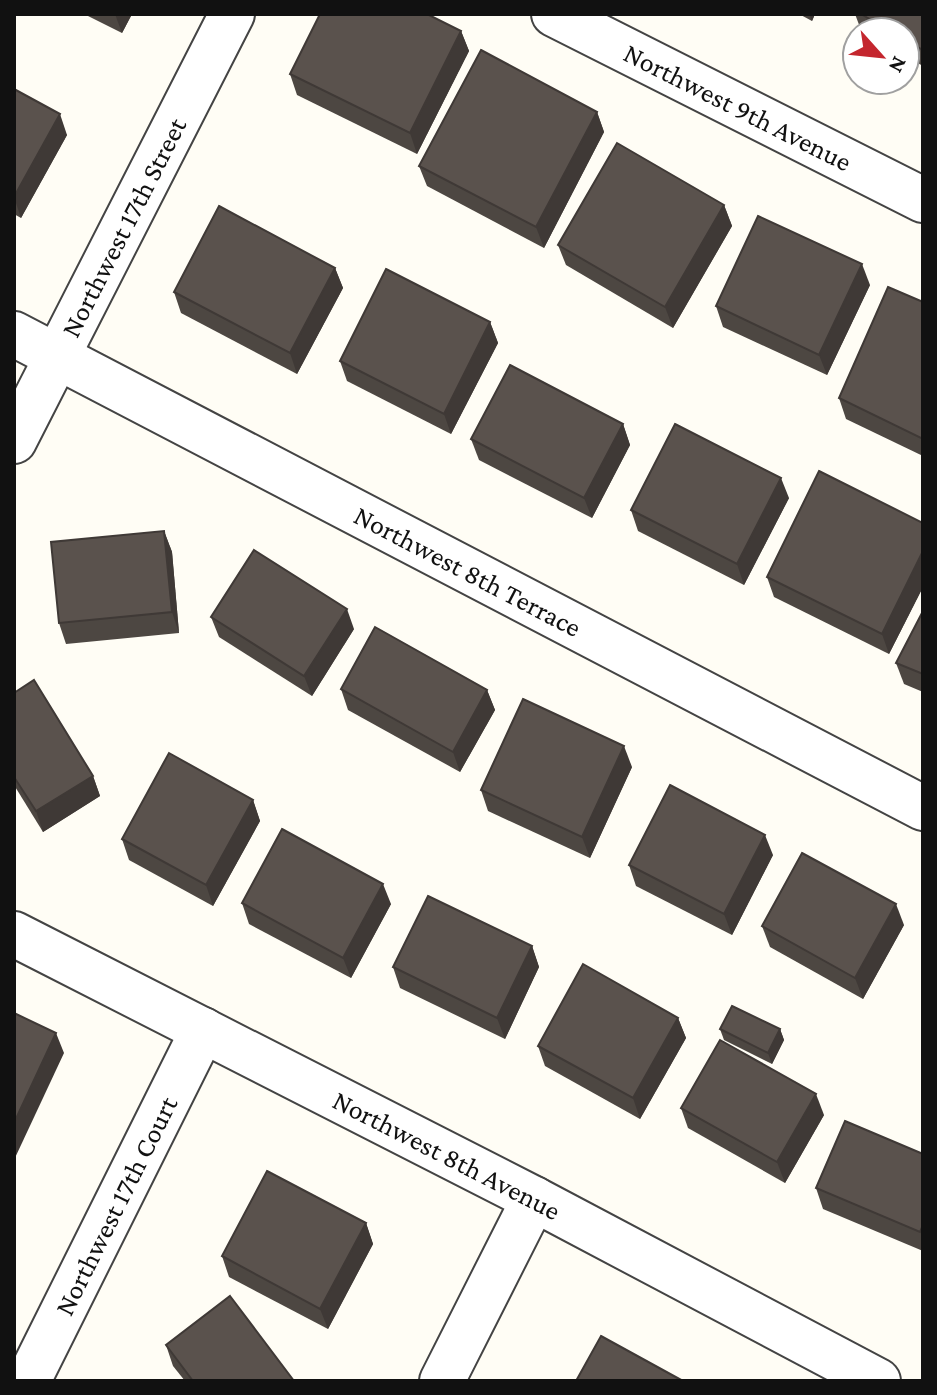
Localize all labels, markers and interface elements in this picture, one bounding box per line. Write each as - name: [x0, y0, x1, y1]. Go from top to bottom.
- north arrow: [841, 16, 921, 96]
- street label: Northwest 9th Avenue: [619, 37, 857, 177]
- text: N: [884, 52, 913, 77]
- street label: Northwest 17th Street: [55, 112, 193, 342]
- street label: Northwest 8th Terrace: [349, 499, 586, 643]
- street label: Northwest 8th Avenue: [328, 1084, 566, 1226]
- street label: Northwest 17th Court: [48, 1091, 184, 1320]

